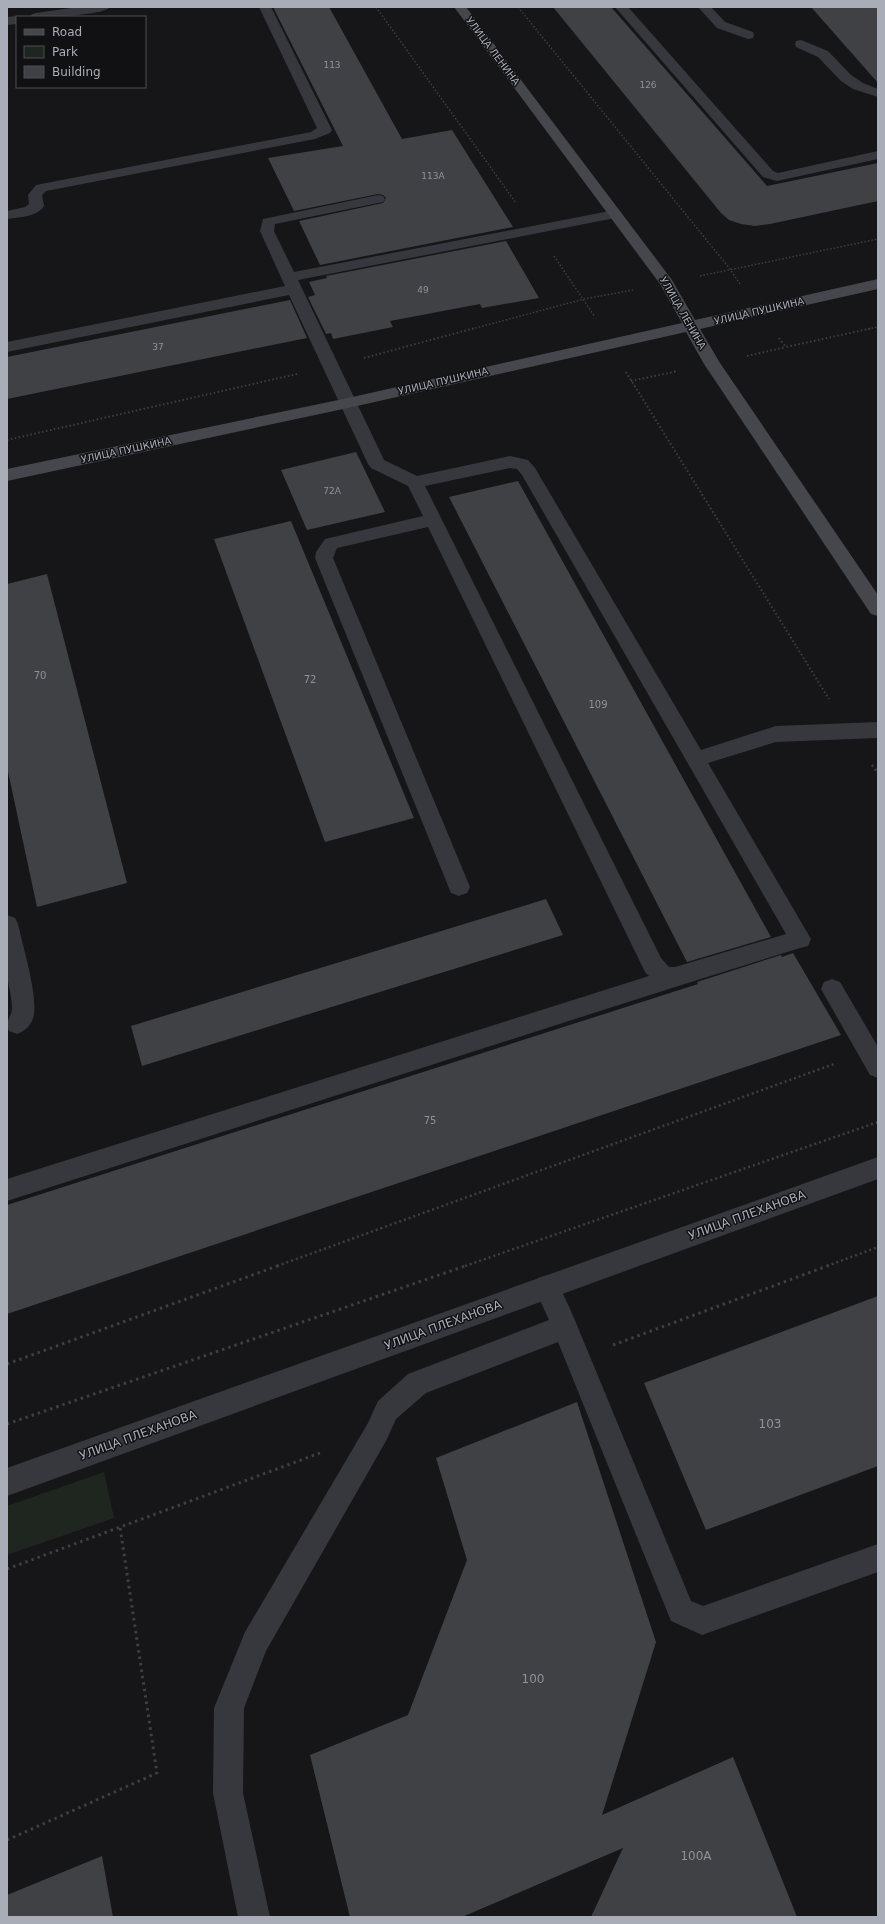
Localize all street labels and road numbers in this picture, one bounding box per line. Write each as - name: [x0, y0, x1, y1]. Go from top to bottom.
- street label: УЛИЦА ЛЕНИНА: [464, 15, 522, 87]
- street label: УЛИЦА ЛЕНИНА: [658, 275, 708, 351]
- street label: УЛИЦА ПУШКИНА: [713, 295, 805, 327]
- street label: УЛИЦА ПУШКИНА: [397, 365, 489, 397]
- street label: УЛИЦА ПУШКИНА: [80, 435, 172, 465]
- street label: УЛИЦА ПЛЕХАНОВА: [687, 1187, 808, 1243]
- street label: УЛИЦА ПЛЕХАНОВА: [383, 1297, 504, 1353]
- street label: УЛИЦА ПЛЕХАНОВА: [78, 1407, 199, 1463]

